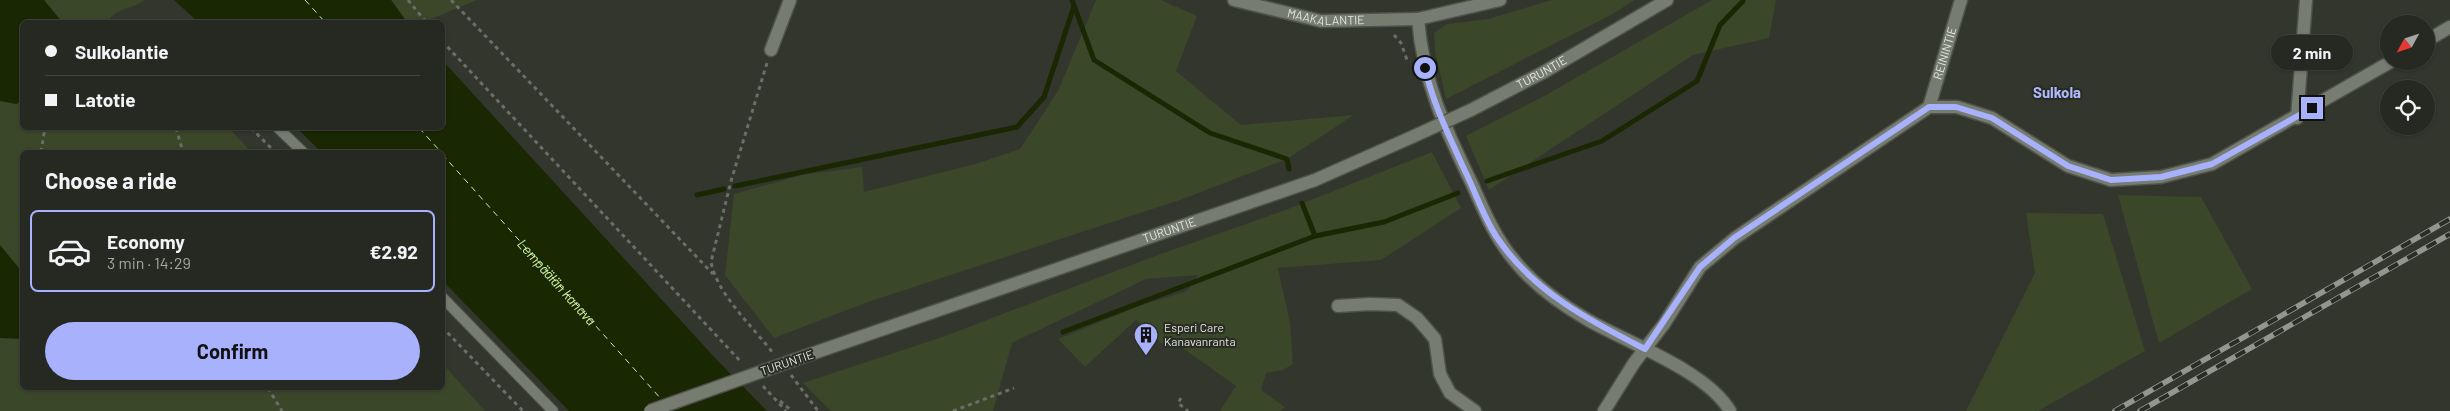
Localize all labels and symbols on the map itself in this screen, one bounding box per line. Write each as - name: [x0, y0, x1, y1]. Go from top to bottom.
- street label: MAAKALANTIE: [1286, 5, 1365, 28]
- north arrow: [2380, 15, 2435, 70]
- street label: REININTIE: [1930, 25, 1959, 81]
- callout: 2 min: [2271, 36, 2353, 70]
- street label: TURUNTIE: [1514, 52, 1569, 91]
- route start: [1414, 57, 1436, 79]
- district label: Sulkola: [2033, 83, 2081, 101]
- route end: [2301, 97, 2323, 119]
- street label: TURUNTIE: [1141, 214, 1197, 245]
- water label: Lempäälän kanava: [514, 235, 600, 329]
- place label: Esperi Care Kanavanranta: [1164, 320, 1236, 348]
- building icon: Esperi Care Kanavanranta: [1133, 322, 1159, 356]
- street label: TURUNTIE: [758, 346, 815, 378]

